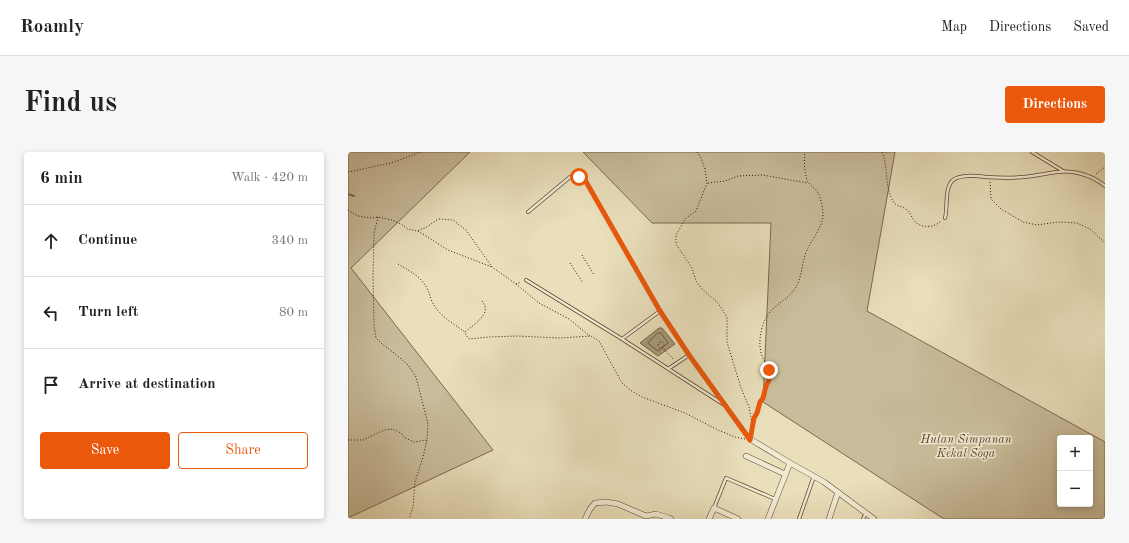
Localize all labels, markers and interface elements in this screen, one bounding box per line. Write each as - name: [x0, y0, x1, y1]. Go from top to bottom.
- text: Roamly: [20, 18, 84, 37]
- text: Map: [941, 20, 967, 34]
- text: Directions: [989, 20, 1051, 34]
- text: Saved: [1073, 20, 1109, 34]
- button: Directions: [1005, 86, 1105, 123]
- text: Find us: [24, 90, 117, 118]
- route start: [570, 168, 588, 186]
- text: 6 min: [40, 170, 83, 187]
- text: Walk · 420 m: [231, 171, 308, 184]
- icon: ahead: [40, 230, 62, 252]
- text: Continue: [78, 233, 137, 248]
- text: 340 m: [271, 234, 308, 247]
- icon: left: [40, 302, 62, 324]
- text: Turn left: [78, 305, 138, 320]
- text: 80 m: [279, 306, 308, 319]
- route end: [760, 361, 778, 379]
- icon: arrive: [40, 374, 62, 396]
- text: Arrive at destination: [78, 377, 216, 392]
- button: Save: [40, 432, 170, 469]
- button: Share: [178, 432, 308, 469]
- park label: Hutan Simpanan Kekal Soga: [919, 434, 1012, 460]
- map controls: [1057, 435, 1093, 507]
- button: +: [1057, 435, 1093, 471]
- button: −: [1057, 471, 1093, 507]

